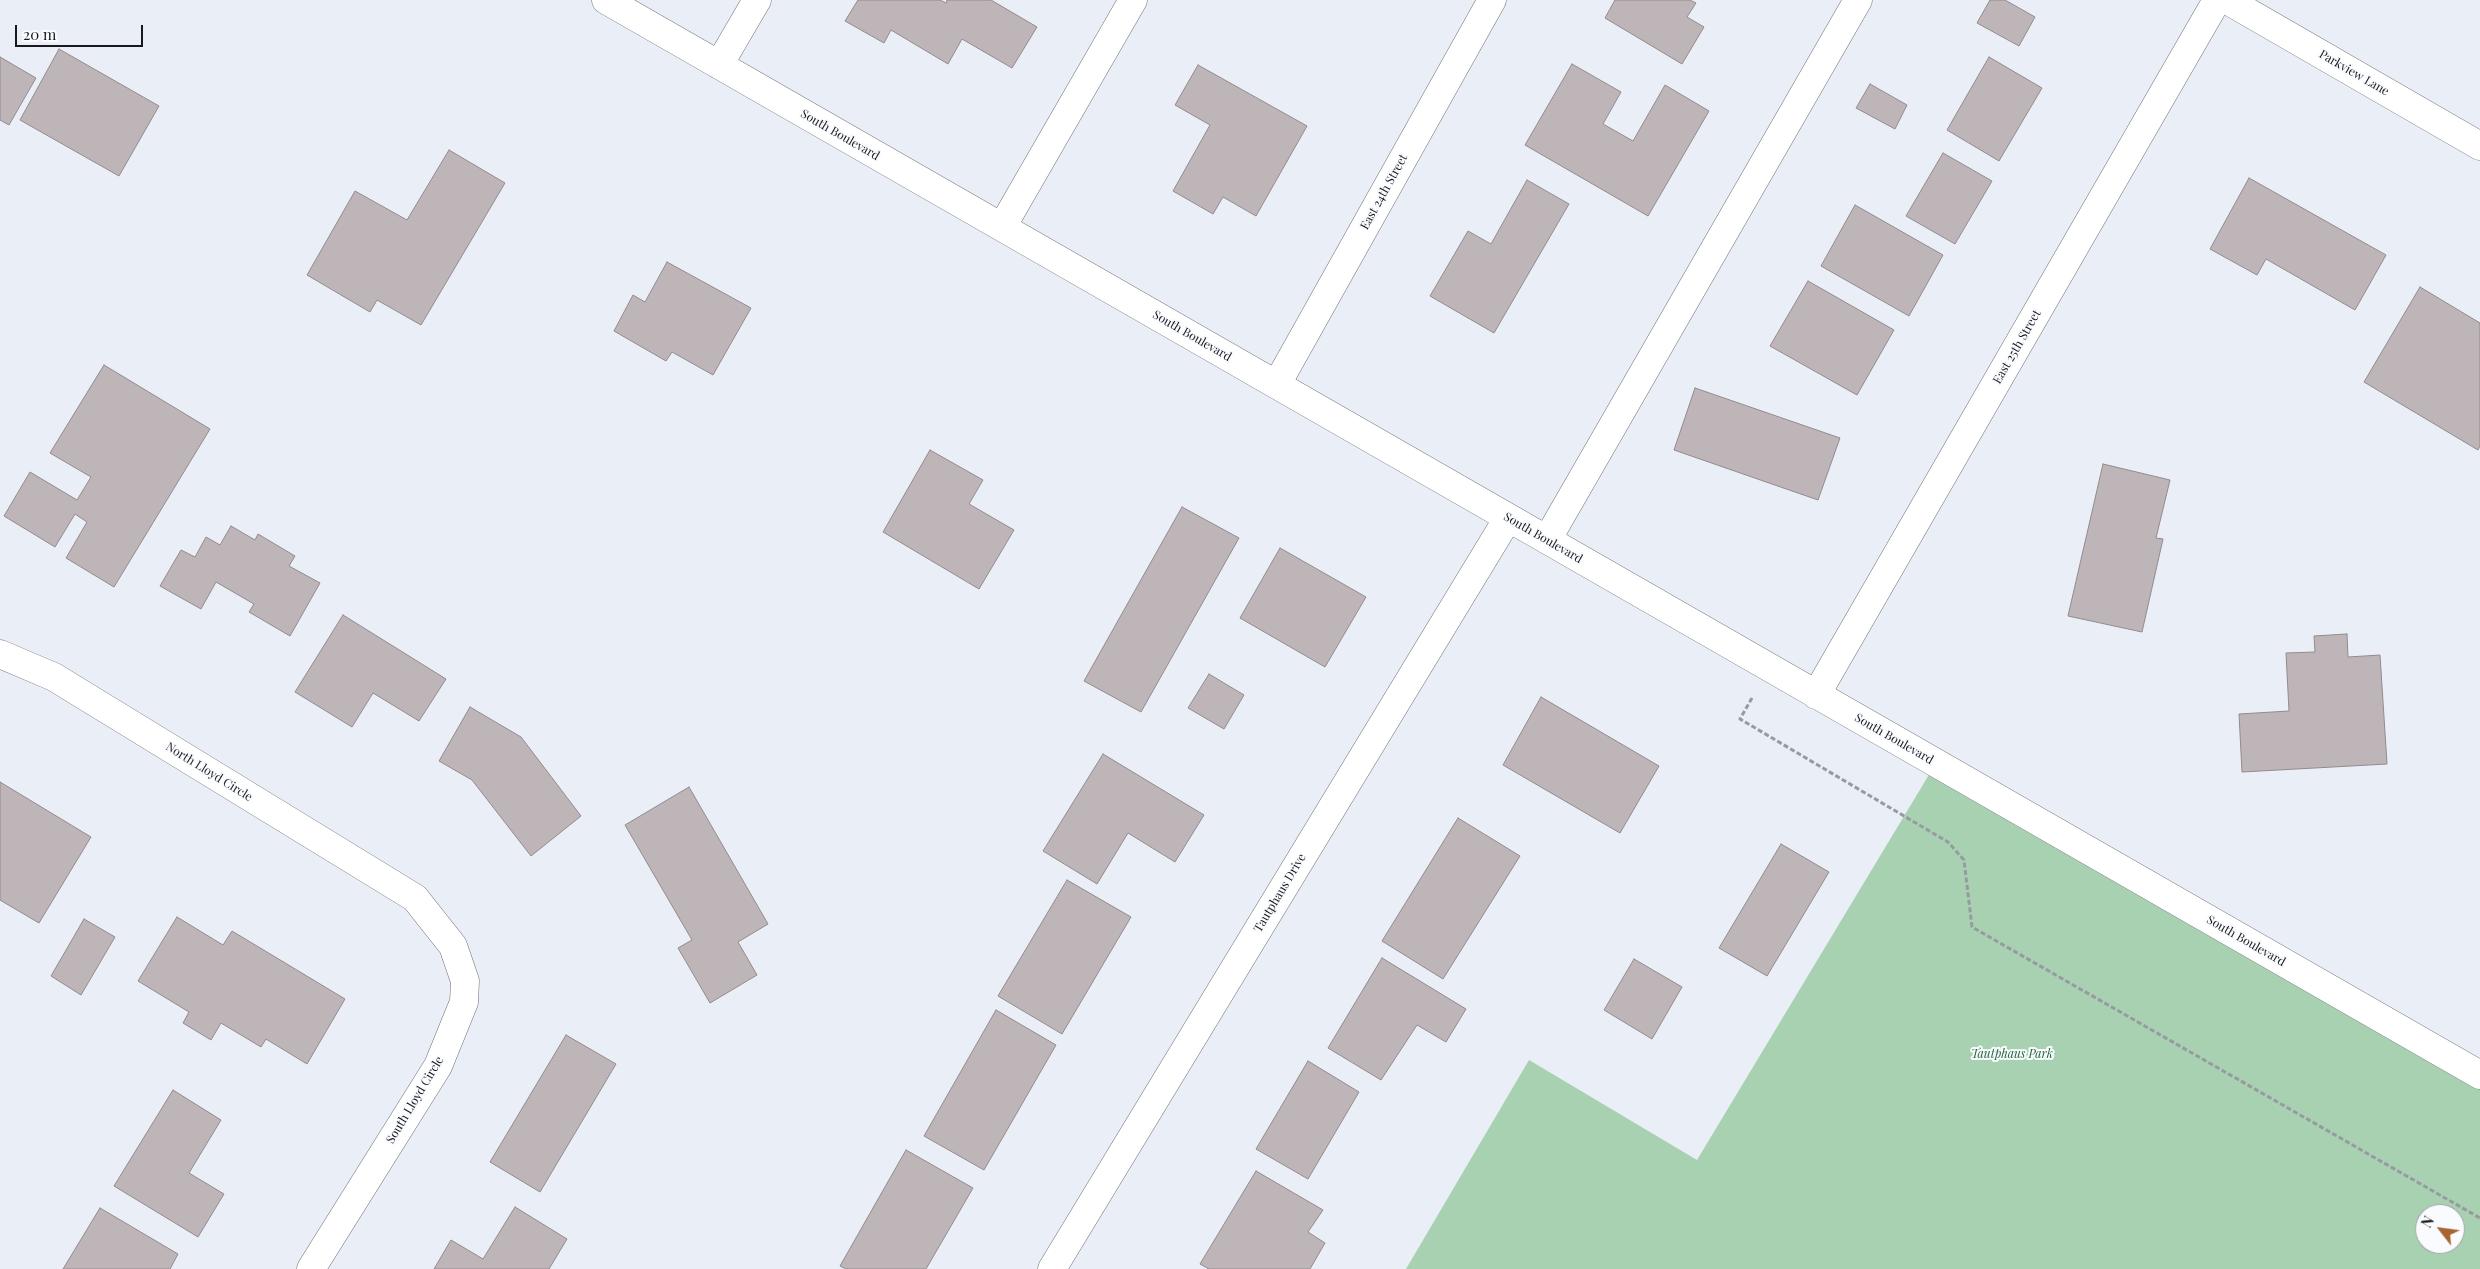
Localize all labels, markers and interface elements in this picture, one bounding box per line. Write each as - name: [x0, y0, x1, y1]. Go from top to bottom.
- scale bar: [18, 15, 145, 47]
- text: 20 m: [23, 24, 56, 44]
- street label: Parkview Lane: [2316, 47, 2392, 99]
- street label: South Boulevard: [798, 107, 882, 163]
- street label: East 24th Street: [1357, 152, 1411, 232]
- street label: East 25th Street: [1990, 307, 2044, 387]
- street label: South Boulevard: [1150, 308, 1234, 364]
- street label: South Boulevard: [1501, 510, 1585, 566]
- street label: South Boulevard: [1852, 711, 1936, 767]
- street label: North Lloyd Circle: [163, 740, 255, 804]
- street label: Tautphaus Drive: [1251, 851, 1309, 935]
- street label: South Boulevard: [2204, 913, 2288, 969]
- park label: Tautphaus Park: [1971, 1047, 2053, 1061]
- street label: South Lloyd Circle: [383, 1054, 447, 1146]
- north arrow: [2415, 1204, 2465, 1254]
- text: N: [2417, 1213, 2438, 1231]

